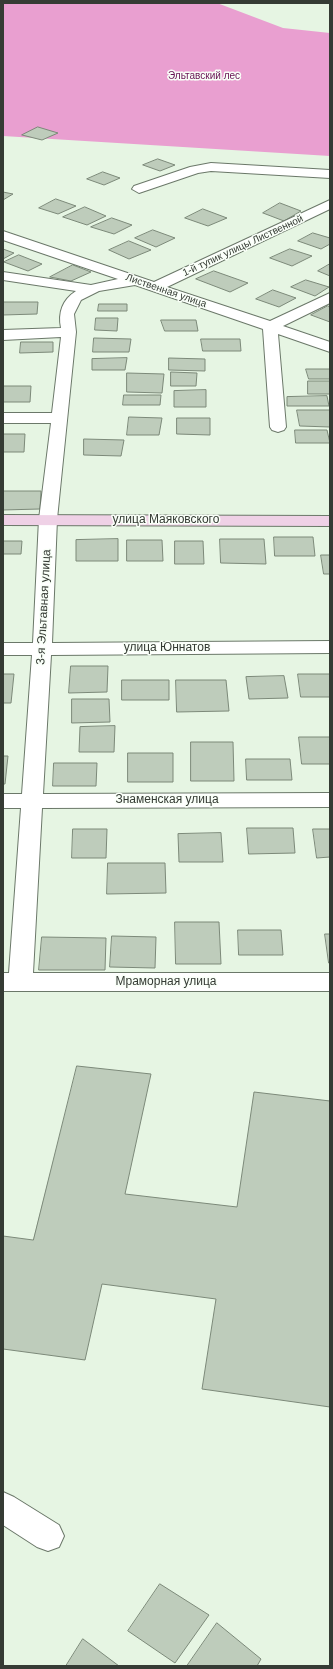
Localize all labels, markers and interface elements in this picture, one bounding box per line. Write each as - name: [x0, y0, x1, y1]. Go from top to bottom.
- park label: Эльтавский лес: [168, 70, 240, 82]
- street label: 1-й тупик улицы Лиственной: [181, 213, 305, 279]
- street label: Лиственная улица: [124, 272, 208, 310]
- street label: улица Маяковского: [113, 513, 219, 527]
- street label: 3-я Эльтавная улица: [34, 549, 54, 665]
- street label: улица Юннатов: [124, 641, 210, 655]
- street label: Знаменская улица: [115, 793, 219, 807]
- street label: Мраморная улица: [115, 975, 217, 989]

